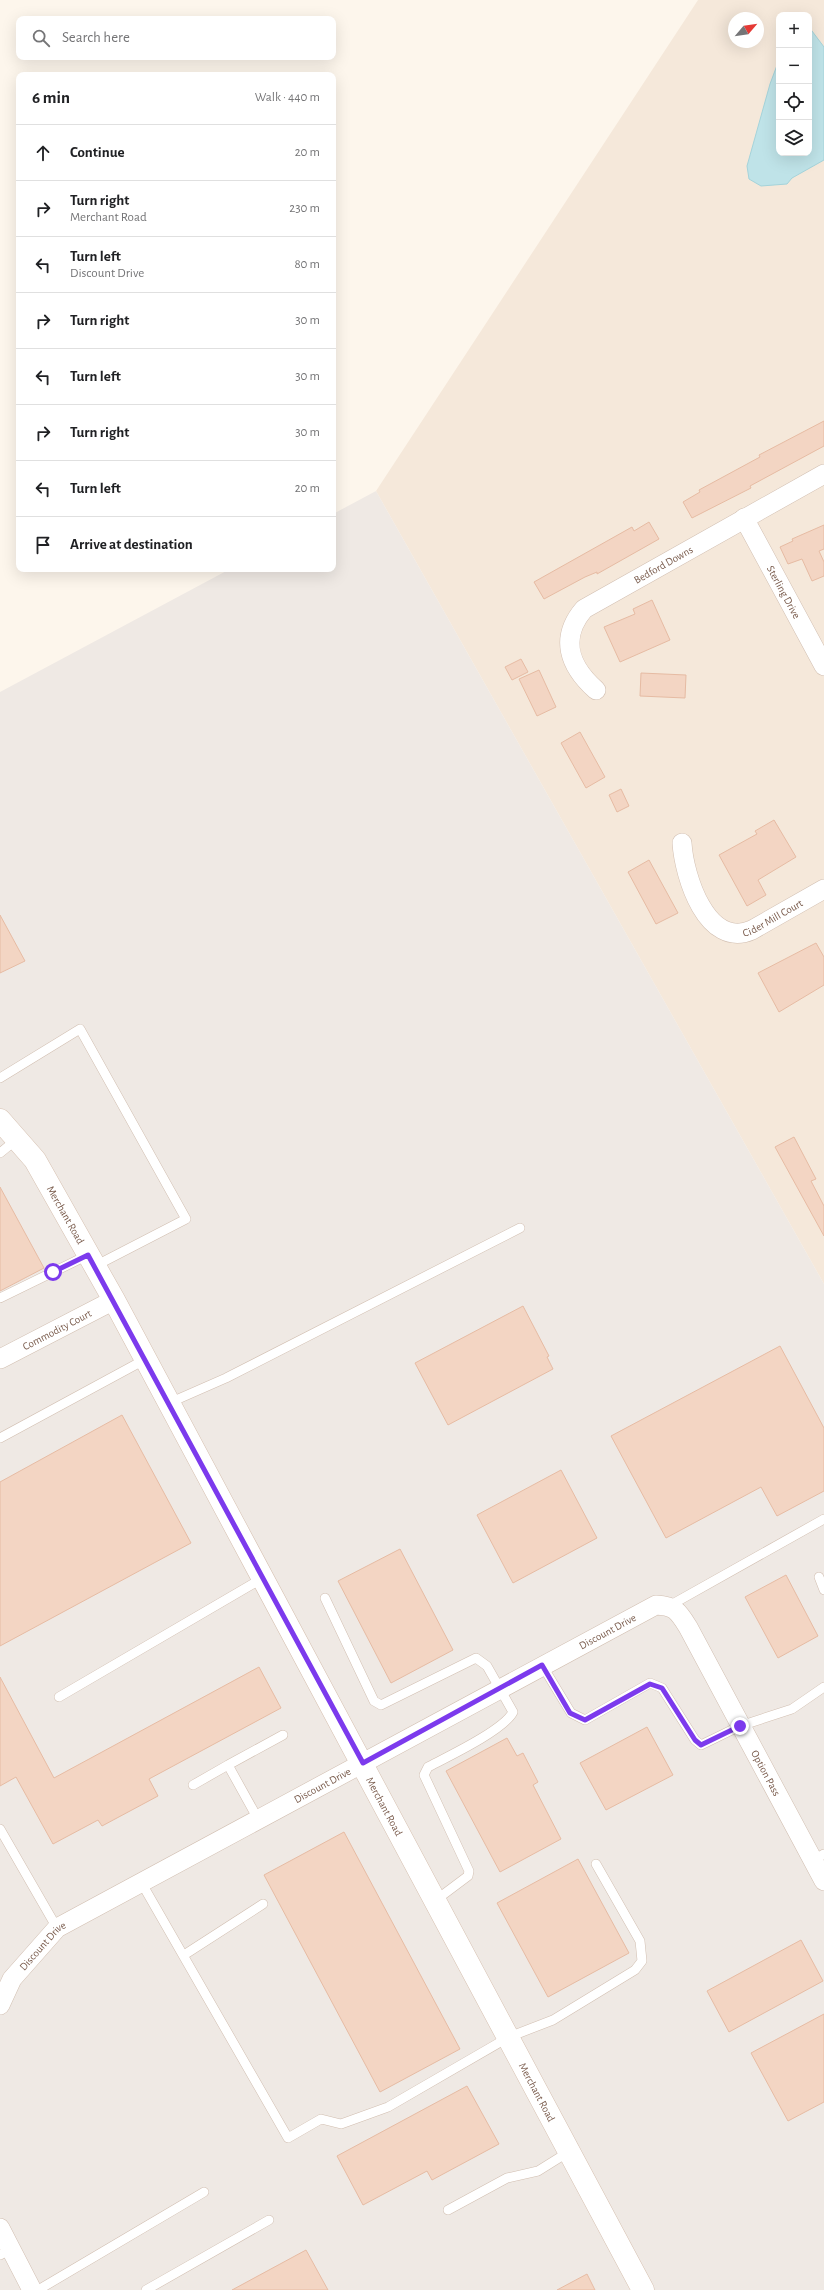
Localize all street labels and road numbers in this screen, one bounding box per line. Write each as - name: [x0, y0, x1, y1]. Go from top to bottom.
- street label: Bedford Downs: [632, 544, 695, 585]
- street label: Sterling Drive: [765, 564, 803, 620]
- street label: Cider Mill Court: [741, 897, 805, 938]
- street label: Merchant Road: [45, 1184, 87, 1246]
- street label: Commodity Court: [21, 1307, 93, 1352]
- street label: Discount Drive: [577, 1611, 638, 1651]
- street label: Option Pass: [749, 1748, 783, 1798]
- street label: Discount Drive: [292, 1765, 353, 1805]
- street label: Merchant Road: [364, 1775, 405, 1838]
- street label: Discount Drive: [17, 1919, 67, 1972]
- street label: Merchant Road: [517, 2061, 558, 2124]

